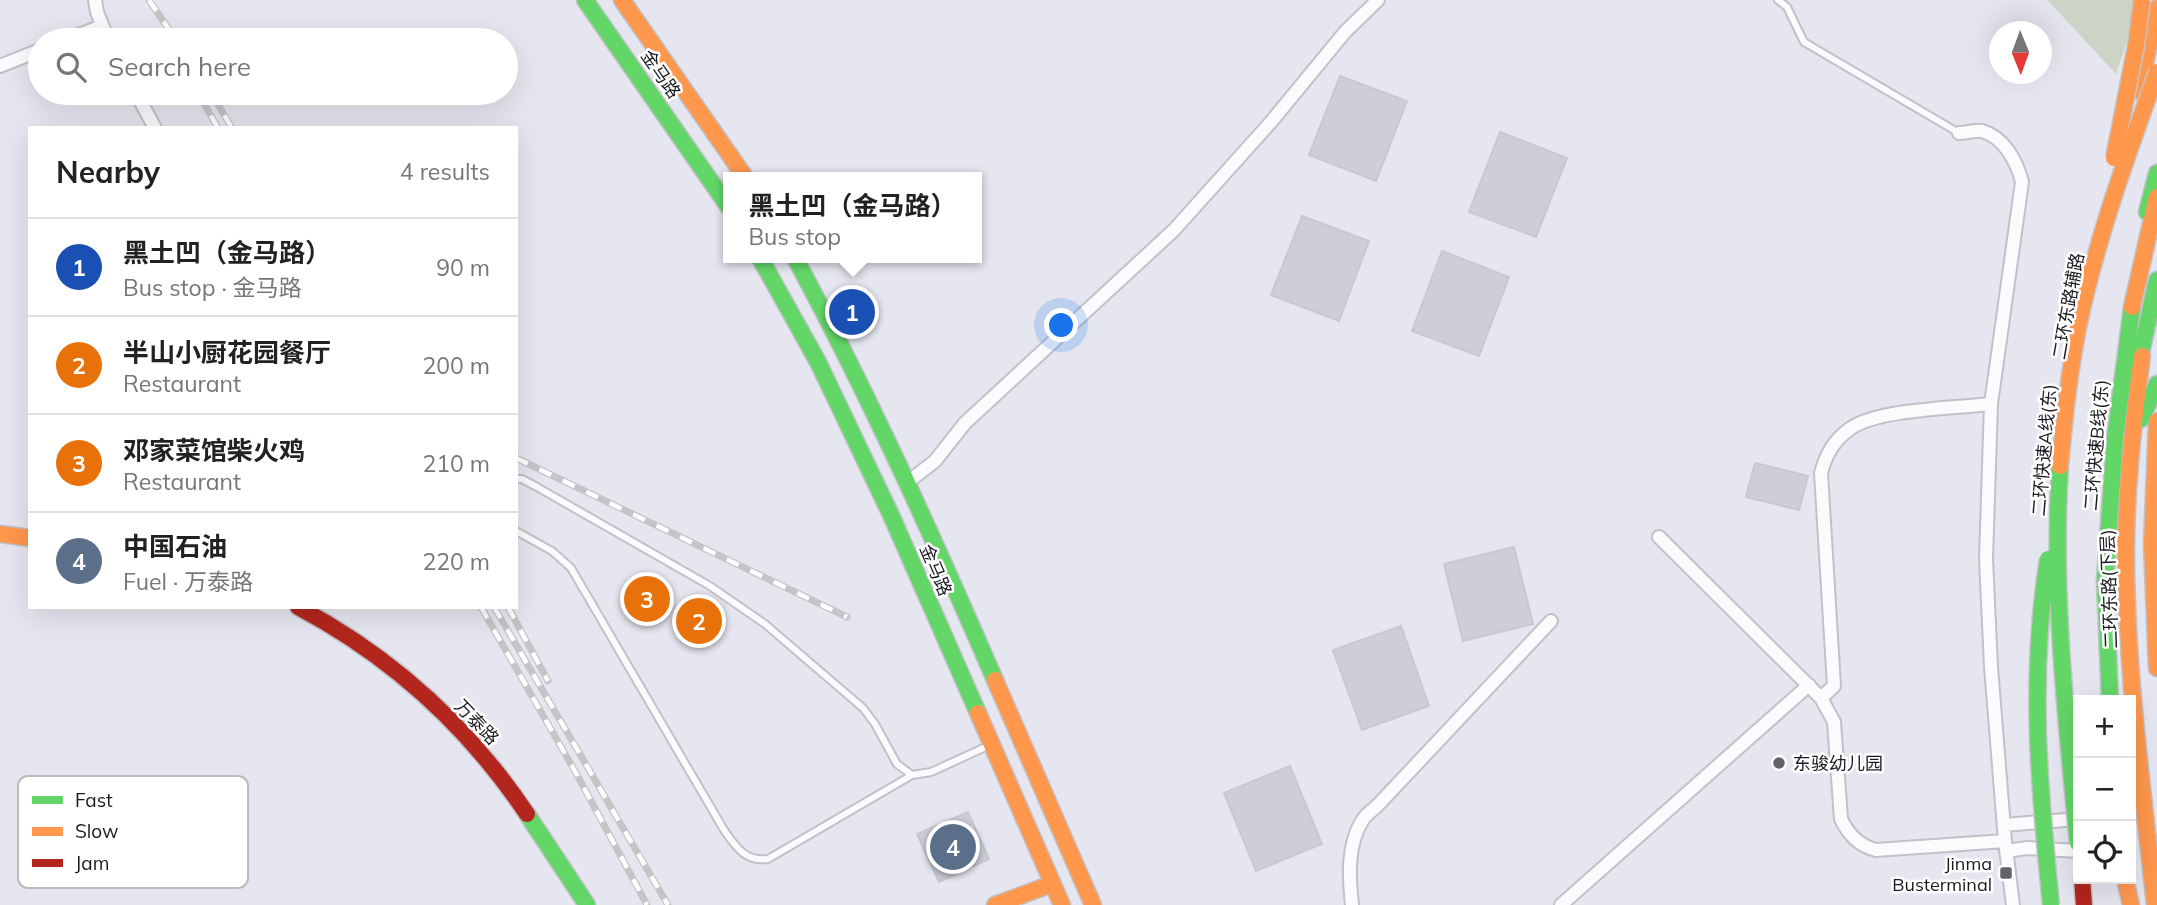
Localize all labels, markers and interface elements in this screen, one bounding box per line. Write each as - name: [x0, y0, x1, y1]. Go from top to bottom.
- north arrow: [1989, 21, 2052, 84]
- search box: [28, 28, 518, 105]
- street label: 金马路: [636, 45, 686, 103]
- icon: search: [52, 48, 90, 86]
- text: Search here: [108, 50, 251, 83]
- text: Nearby: [56, 153, 160, 191]
- text: 4 results: [400, 157, 490, 186]
- popup: [723, 172, 982, 263]
- text: 黑土凹（金马路）: [748, 189, 957, 222]
- text: Bus stop: [748, 222, 841, 251]
- text: 黑土凹（金马路）: [123, 236, 331, 269]
- street label: 二环东路辅路: [2047, 251, 2089, 361]
- text: 1: [72, 253, 86, 282]
- text: 90 m: [436, 253, 490, 282]
- text: Bus stop · 金马路: [123, 273, 302, 302]
- pin: 1: [829, 286, 875, 338]
- your location: [1044, 308, 1078, 342]
- text: 半山小厨花园餐厅: [123, 336, 331, 369]
- text: 2: [72, 351, 86, 380]
- text: 200 m: [422, 351, 490, 380]
- text: Restaurant: [123, 369, 241, 398]
- street label: 二环快速B线(东): [2079, 378, 2113, 512]
- street label: 二环快速A线(东): [2027, 383, 2061, 517]
- text: 邓家菜馆柴火鸡: [123, 434, 305, 467]
- text: 3: [72, 449, 86, 478]
- text: 210 m: [422, 449, 490, 478]
- text: Restaurant: [123, 467, 241, 496]
- street label: 二环东路(下层): [2095, 529, 2123, 649]
- text: 中国石油: [123, 530, 227, 563]
- street label: 金马路: [915, 541, 957, 599]
- text: 4: [72, 547, 86, 576]
- text: 220 m: [422, 547, 490, 576]
- text: Fuel · 万泰路: [123, 567, 253, 596]
- pin: 3: [624, 573, 670, 625]
- pin: 2: [676, 595, 722, 647]
- street label: 万泰路: [450, 695, 504, 749]
- map controls: [2073, 695, 2136, 884]
- button: +: [2073, 695, 2136, 758]
- place label: 东骏幼儿园: [1793, 752, 1883, 775]
- marker: 东骏幼儿园: [1771, 755, 1787, 771]
- button: −: [2073, 758, 2136, 821]
- legend: [18, 776, 248, 888]
- text: Fast: [75, 788, 113, 812]
- text: Slow: [75, 819, 119, 843]
- pin: 4: [930, 821, 976, 873]
- button: locate: [2073, 821, 2136, 884]
- text: Jam: [75, 851, 109, 875]
- place label: Jinma Busterminal: [1892, 852, 1992, 896]
- marker: Jinma Busterminal: [1998, 865, 2014, 881]

